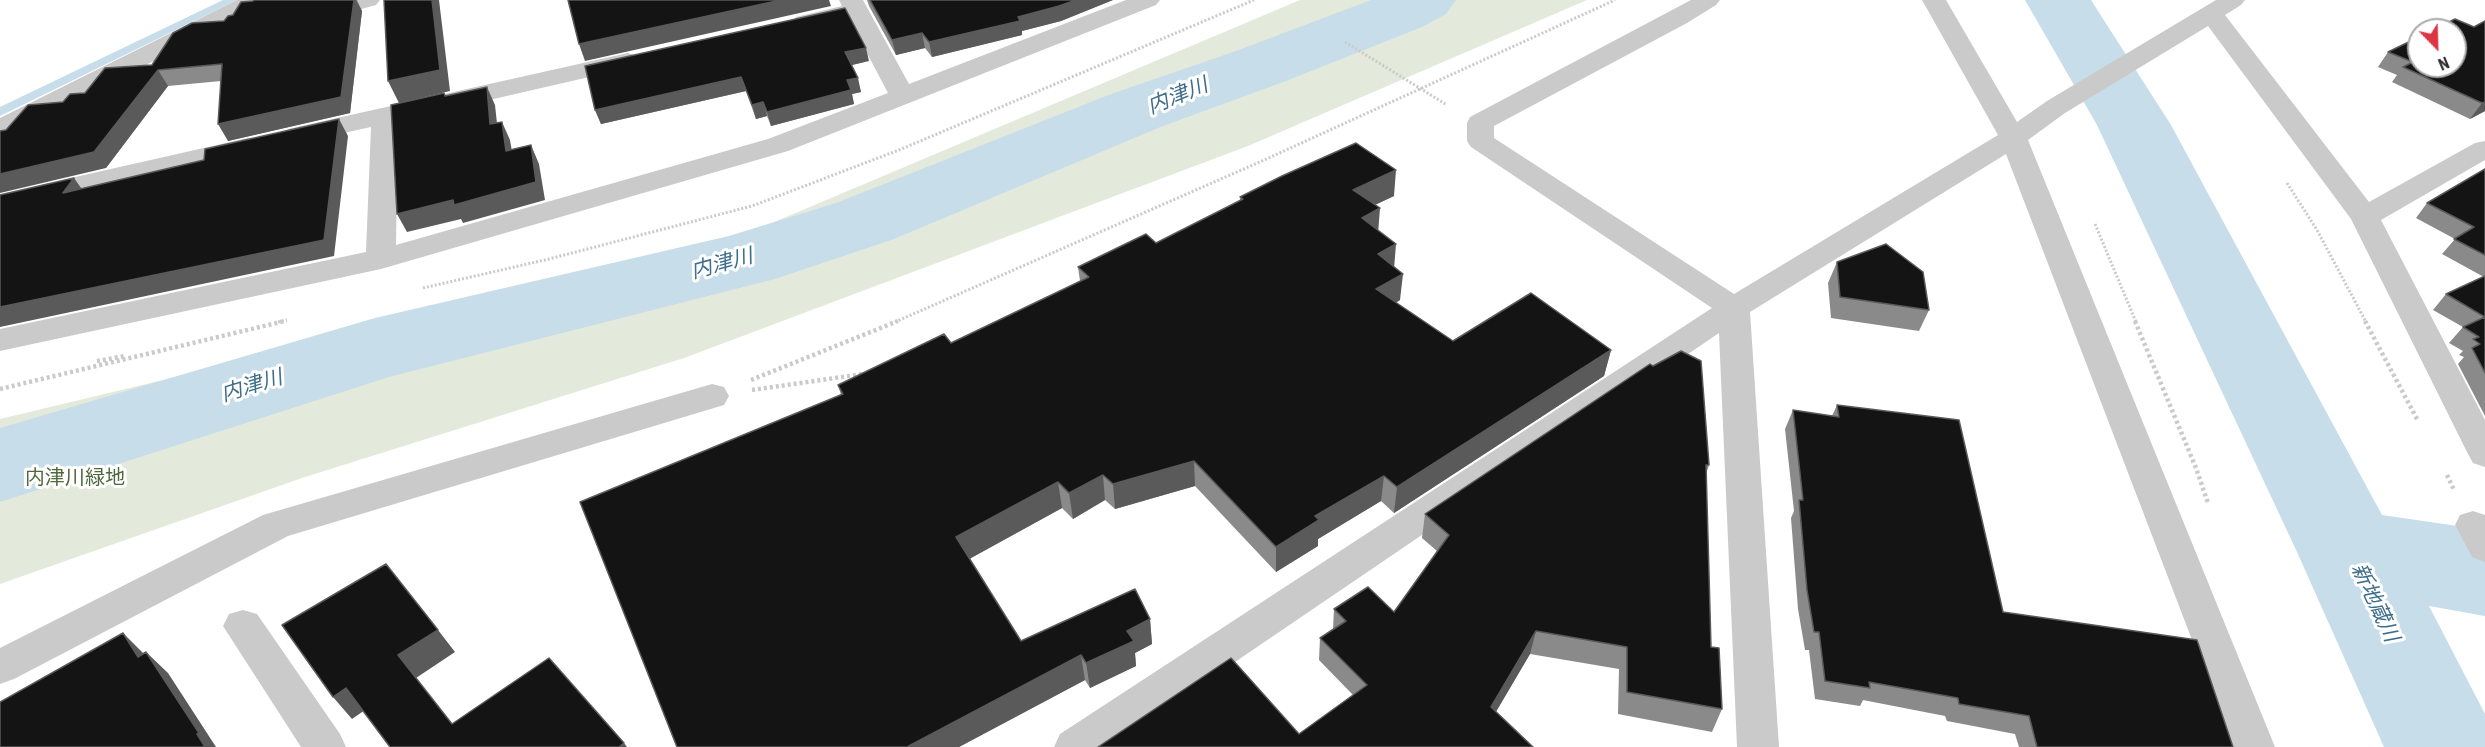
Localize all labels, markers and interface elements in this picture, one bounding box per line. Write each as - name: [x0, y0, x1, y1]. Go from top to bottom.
- north arrow: [2407, 18, 2467, 78]
- text: N: [2435, 53, 2452, 74]
- water label: 内津川: [1144, 74, 1212, 120]
- water label: 内津川: [688, 245, 756, 285]
- water label: 内津川: [218, 366, 286, 408]
- park label: 内津川緑地: [25, 467, 125, 491]
- water label: 新地蔵川: [2345, 560, 2403, 646]

